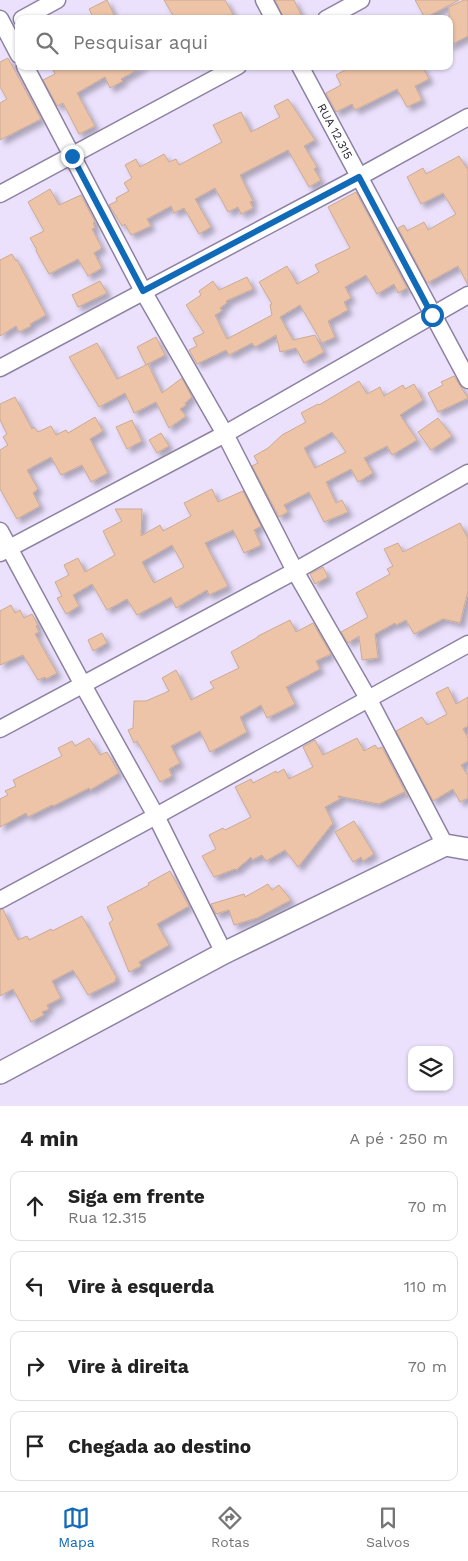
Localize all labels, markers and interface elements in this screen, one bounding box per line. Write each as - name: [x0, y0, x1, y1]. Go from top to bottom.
- search box: [15, 15, 453, 70]
- icon: search: [33, 29, 61, 57]
- text: Pesquisar aqui: [73, 31, 208, 54]
- street label: RUA 12.315: [314, 101, 355, 161]
- route end: [61, 145, 84, 168]
- route start: [421, 304, 444, 327]
- map controls: [408, 1046, 453, 1091]
- button: layers: [408, 1046, 453, 1091]
- text: 4 min: [20, 1126, 78, 1151]
- text: A pé · 250 m: [350, 1129, 448, 1148]
- text: Siga em frente: [68, 1185, 205, 1208]
- icon: ahead: [21, 1192, 49, 1220]
- text: 70 m: [408, 1197, 447, 1216]
- text: Rua 12.315: [68, 1208, 147, 1227]
- icon: left: [21, 1272, 49, 1300]
- text: Vire à esquerda: [68, 1275, 214, 1298]
- text: 110 m: [404, 1277, 447, 1296]
- icon: right: [21, 1352, 49, 1380]
- text: Vire à direita: [68, 1355, 189, 1378]
- text: 70 m: [408, 1357, 447, 1376]
- icon: arrive: [21, 1432, 49, 1460]
- text: Chegada ao destino: [68, 1435, 251, 1458]
- tab: Mapa: [58, 1504, 95, 1550]
- tab: Rotas: [211, 1504, 250, 1550]
- tab: Salvos: [366, 1504, 410, 1550]

